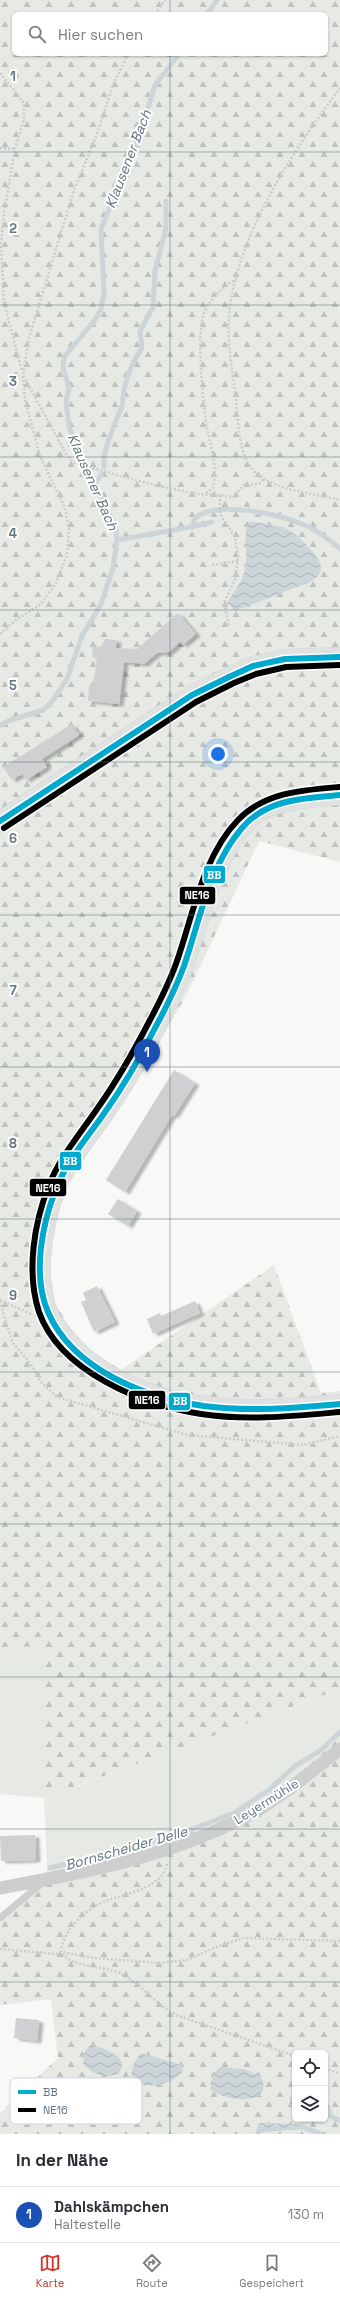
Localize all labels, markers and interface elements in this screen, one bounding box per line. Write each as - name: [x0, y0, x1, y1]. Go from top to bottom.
- search box: [12, 12, 328, 56]
- icon: search: [26, 23, 48, 45]
- text: Hier suchen: [58, 25, 143, 44]
- text: 1: [10, 68, 16, 85]
- water label: Klausener Bach: [101, 107, 155, 211]
- text: 2: [9, 220, 17, 237]
- text: 3: [9, 373, 17, 390]
- water label: Klausener Bach: [64, 431, 123, 533]
- text: 4: [9, 525, 17, 542]
- text: 5: [9, 677, 17, 694]
- your location: [208, 744, 228, 764]
- text: 6: [9, 830, 17, 847]
- line badge: BB: [203, 865, 226, 884]
- text: BB: [207, 868, 221, 882]
- line badge: NE16: [179, 886, 216, 905]
- text: NE16: [184, 888, 210, 902]
- text: 7: [9, 982, 17, 999]
- pin: 1: [134, 1039, 160, 1072]
- text: 8: [9, 1135, 17, 1152]
- line badge: BB: [59, 1151, 82, 1171]
- text: BB: [63, 1154, 77, 1168]
- line badge: NE16: [29, 1178, 67, 1197]
- text: NE16: [35, 1181, 61, 1195]
- text: 9: [9, 1287, 17, 1304]
- line badge: NE16: [128, 1390, 166, 1410]
- line badge: BB: [168, 1392, 191, 1411]
- text: NE16: [134, 1393, 160, 1407]
- text: BB: [173, 1394, 187, 1408]
- street label: Leyermühle: [231, 1775, 302, 1828]
- water label: Bornscheider Delle: [63, 1822, 190, 1874]
- map controls: [292, 2050, 328, 2122]
- button: locate: [292, 2050, 328, 2086]
- legend: [10, 2078, 142, 2124]
- text: BB: [43, 2085, 58, 2099]
- button: layers: [292, 2086, 328, 2122]
- text: NE16: [43, 2103, 68, 2117]
- text: In der Nähe: [16, 2149, 108, 2171]
- text: Dahlskämpchen: [54, 2197, 169, 2216]
- text: 1: [26, 2206, 32, 2223]
- text: 130 m: [288, 2206, 324, 2223]
- text: Haltestelle: [54, 2216, 121, 2233]
- tab: Karte: [36, 2252, 64, 2290]
- tab: Route: [136, 2252, 168, 2290]
- tab: Gespeichert: [239, 2252, 304, 2290]

